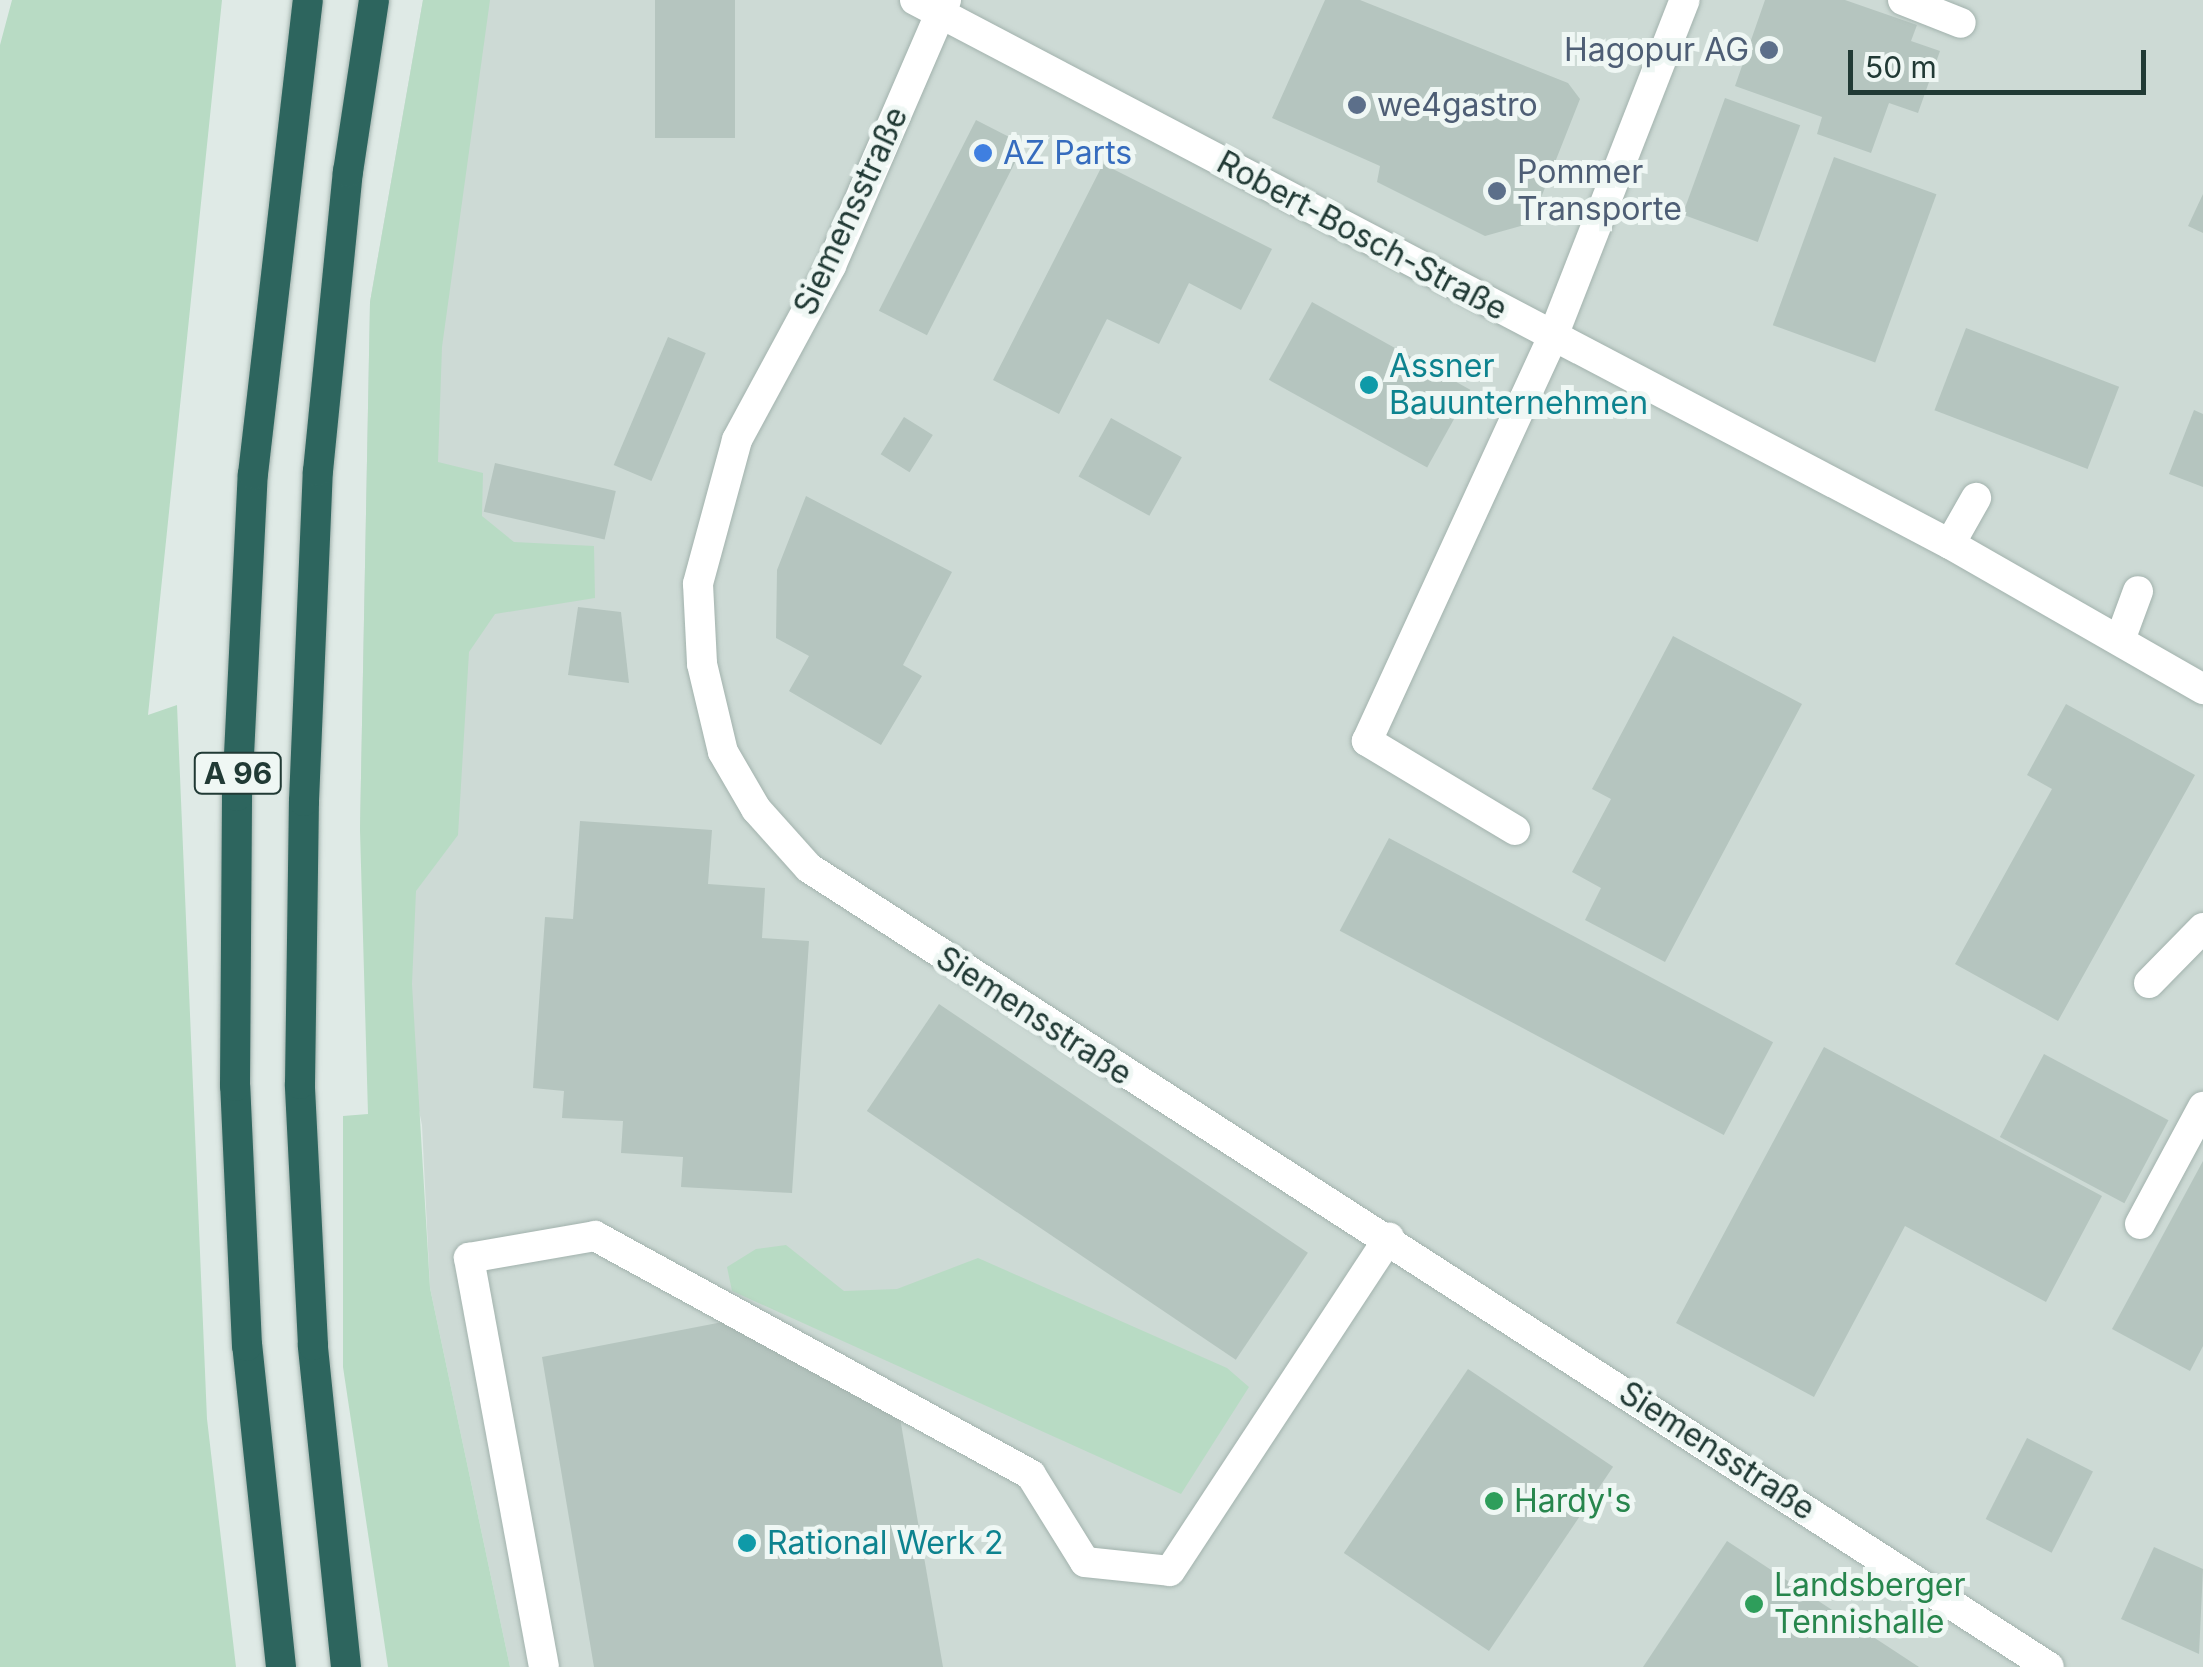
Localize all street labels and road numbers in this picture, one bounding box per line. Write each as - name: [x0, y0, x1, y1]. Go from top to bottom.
- street label: Siemensstraße: [786, 101, 916, 321]
- street label: Robert-Bosch-Straße: [1210, 143, 1514, 329]
- road number: A 96: [193, 748, 283, 798]
- street label: Siemensstraße: [929, 939, 1139, 1093]
- street label: Siemensstraße: [1612, 1374, 1822, 1528]

